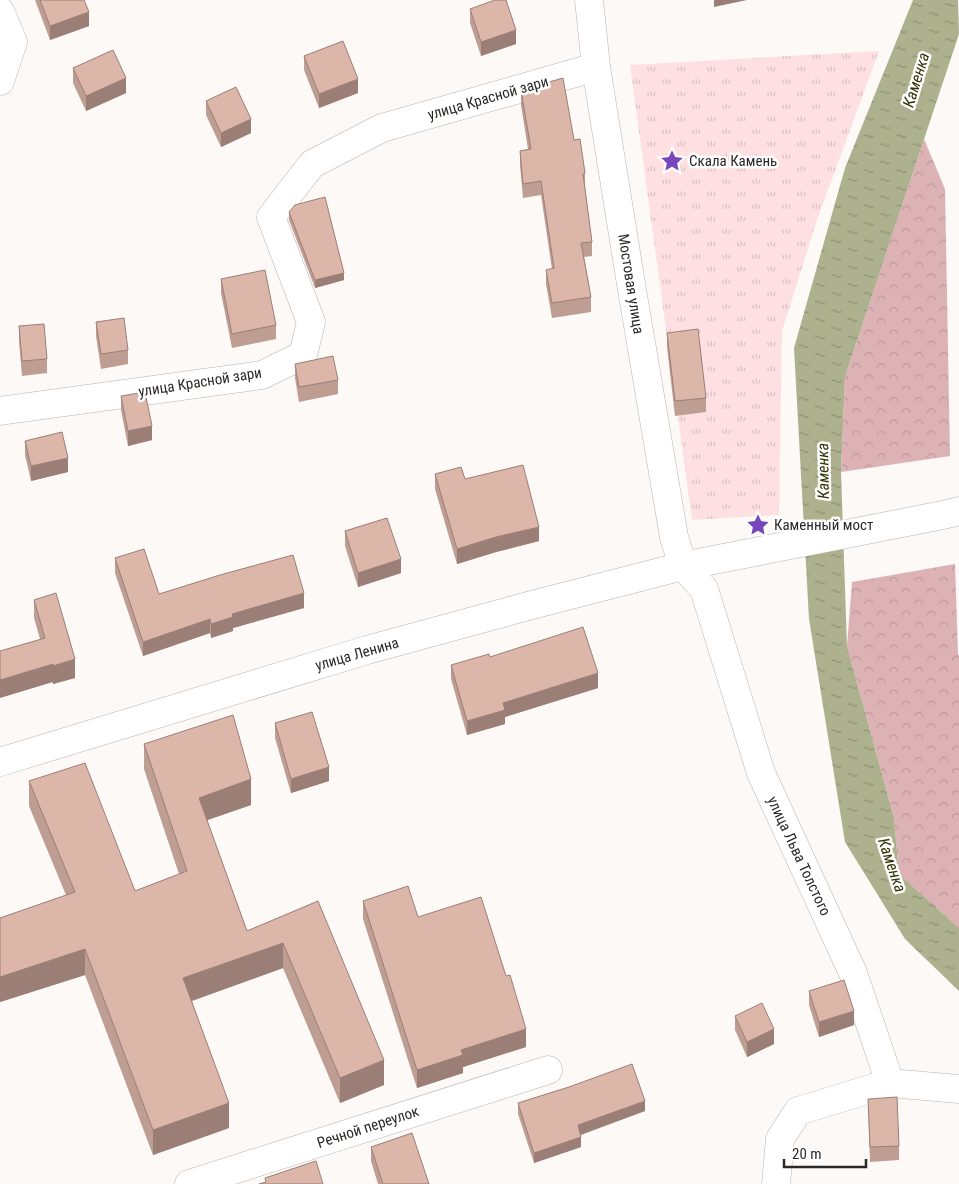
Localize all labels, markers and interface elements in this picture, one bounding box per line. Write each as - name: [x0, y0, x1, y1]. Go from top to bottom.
- water label: Каменка: [899, 50, 933, 110]
- street label: улица Красной зари: [426, 72, 550, 124]
- place icon: Скала Камень: [659, 148, 685, 174]
- place label: Скала Камень: [689, 152, 777, 170]
- street label: Мостовая улица: [614, 233, 648, 335]
- street label: улица Красной зари: [137, 363, 263, 401]
- water label: Каменка: [813, 443, 833, 499]
- place icon: Каменный мост: [745, 512, 771, 538]
- place label: Каменный мост: [774, 516, 873, 534]
- street label: улица Ленина: [313, 633, 401, 675]
- street label: улица Льва Толстого: [763, 793, 835, 919]
- water label: Каменка: [874, 835, 910, 895]
- street label: Речной переулок: [315, 1102, 421, 1152]
- scale bar: [784, 1136, 866, 1168]
- text: 20 m: [792, 1145, 822, 1163]

